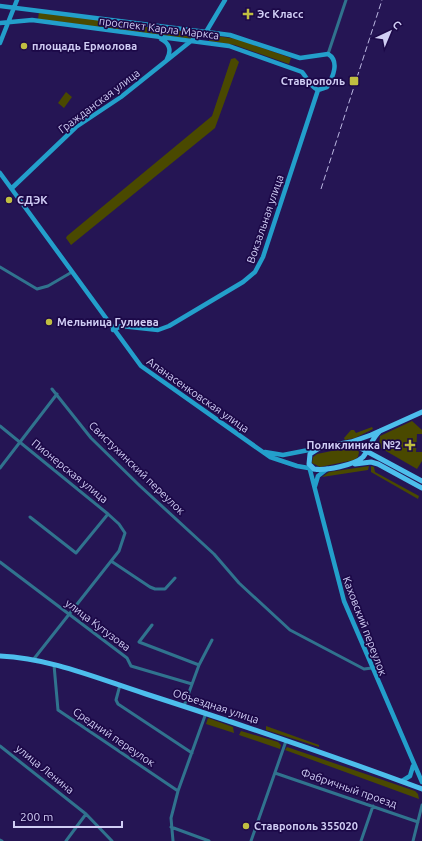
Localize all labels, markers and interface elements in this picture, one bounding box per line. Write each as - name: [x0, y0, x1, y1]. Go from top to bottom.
- marker: Эс Класс: [242, 8, 254, 20]
- place label: Эс Класс: [257, 8, 304, 20]
- north arrow: [370, 12, 410, 52]
- street label: проспект Карла Маркса: [98, 15, 220, 41]
- text: С: [390, 18, 404, 32]
- place label: площадь Ермолова: [32, 40, 137, 52]
- marker: площадь Ермолова: [19, 41, 29, 51]
- street label: Гражданская улица: [56, 67, 142, 135]
- place label: Ставрополь: [281, 75, 345, 87]
- marker: Ставрополь: [348, 75, 360, 87]
- street label: Вокзальная улица: [244, 173, 286, 265]
- place label: СДЭК: [17, 194, 48, 206]
- marker: СДЭК: [4, 195, 14, 205]
- place label: Мельница Гулиева: [57, 316, 159, 328]
- marker: Мельница Гулиева: [44, 317, 54, 327]
- street label: Апанасенковская улица: [145, 355, 251, 435]
- street label: Свистухинский переулок: [87, 419, 188, 517]
- street label: Пионерская улица: [30, 437, 110, 505]
- place label: Поликлиника №2: [307, 439, 401, 451]
- marker: Поликлиника №2: [404, 439, 416, 451]
- street label: Каховский переулок: [341, 575, 390, 678]
- street label: улица Кутузова: [63, 597, 133, 653]
- street label: Объездная улица: [171, 686, 261, 726]
- street label: Средний переулок: [71, 705, 158, 769]
- street label: улица Ленина: [14, 742, 76, 796]
- street label: Фабричный проезд: [299, 766, 399, 810]
- scale bar: [14, 803, 122, 829]
- text: 200 m: [20, 810, 53, 823]
- place label: Ставрополь 355020: [254, 820, 358, 832]
- marker: Ставрополь 355020: [241, 821, 251, 831]

